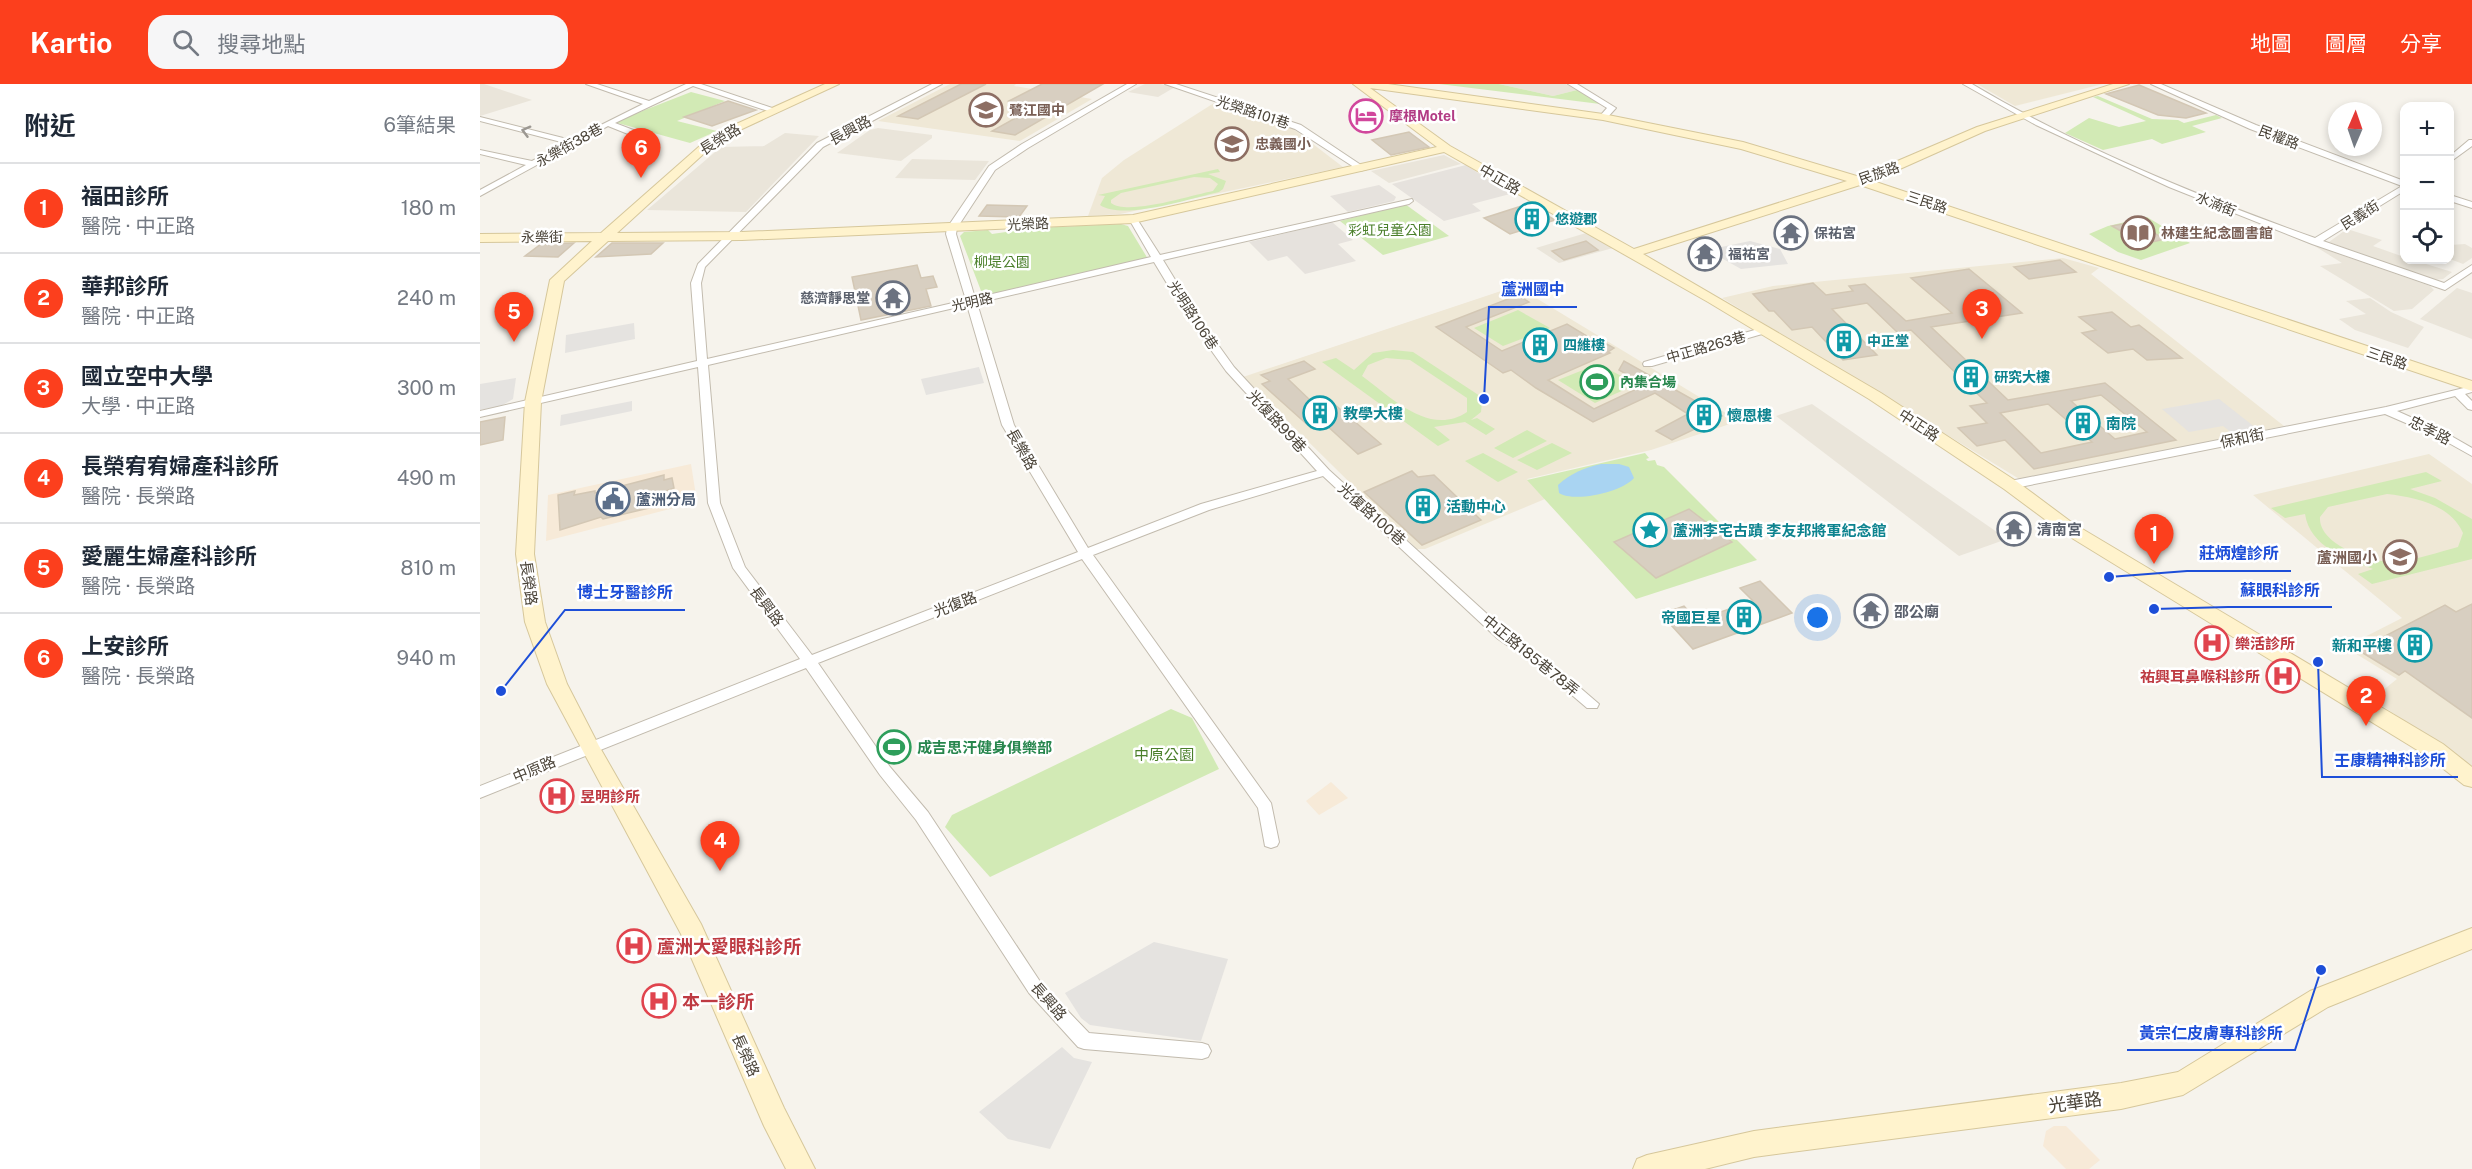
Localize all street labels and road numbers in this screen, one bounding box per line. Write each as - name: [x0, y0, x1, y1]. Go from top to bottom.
- street label: 光榮路101巷: [1214, 93, 1292, 131]
- street label: 長興路: [826, 112, 874, 148]
- street label: 永樂街38巷: [533, 120, 605, 170]
- street label: 長榮路: [696, 120, 744, 158]
- street label: 民權路: [2257, 122, 2301, 152]
- street label: 民族路: [1857, 159, 1901, 187]
- street label: 中正路: [1476, 160, 1524, 198]
- street label: 三民路: [1905, 188, 1949, 216]
- street label: 水湳街: [2194, 189, 2238, 219]
- street label: 民義街: [2338, 197, 2382, 233]
- street label: 光榮路: [1007, 215, 1049, 233]
- street label: 永樂街: [521, 229, 563, 245]
- street label: 光明路106巷: [1165, 278, 1221, 352]
- street label: 光明路: [950, 289, 994, 315]
- street label: 中正路263巷: [1664, 328, 1748, 366]
- street label: 三民路: [2365, 344, 2409, 372]
- street label: 光復路99巷: [1244, 386, 1310, 456]
- street label: 中正路: [1895, 406, 1943, 444]
- street label: 忠孝路: [2406, 412, 2454, 448]
- street label: 長樂路: [1003, 425, 1041, 473]
- street label: 保和街: [2218, 425, 2266, 451]
- street label: 光復路100巷: [1335, 479, 1409, 549]
- street label: 長榮路: [517, 560, 541, 606]
- street label: 長興路: [747, 583, 787, 629]
- street label: 光復路: [931, 588, 979, 620]
- street label: 中正路185巷78弄: [1479, 611, 1583, 699]
- street label: 中原路: [510, 752, 558, 786]
- street label: 長興路: [1028, 978, 1070, 1024]
- street label: 長榮路: [729, 1031, 763, 1079]
- street label: 光華路: [2047, 1088, 2103, 1116]

